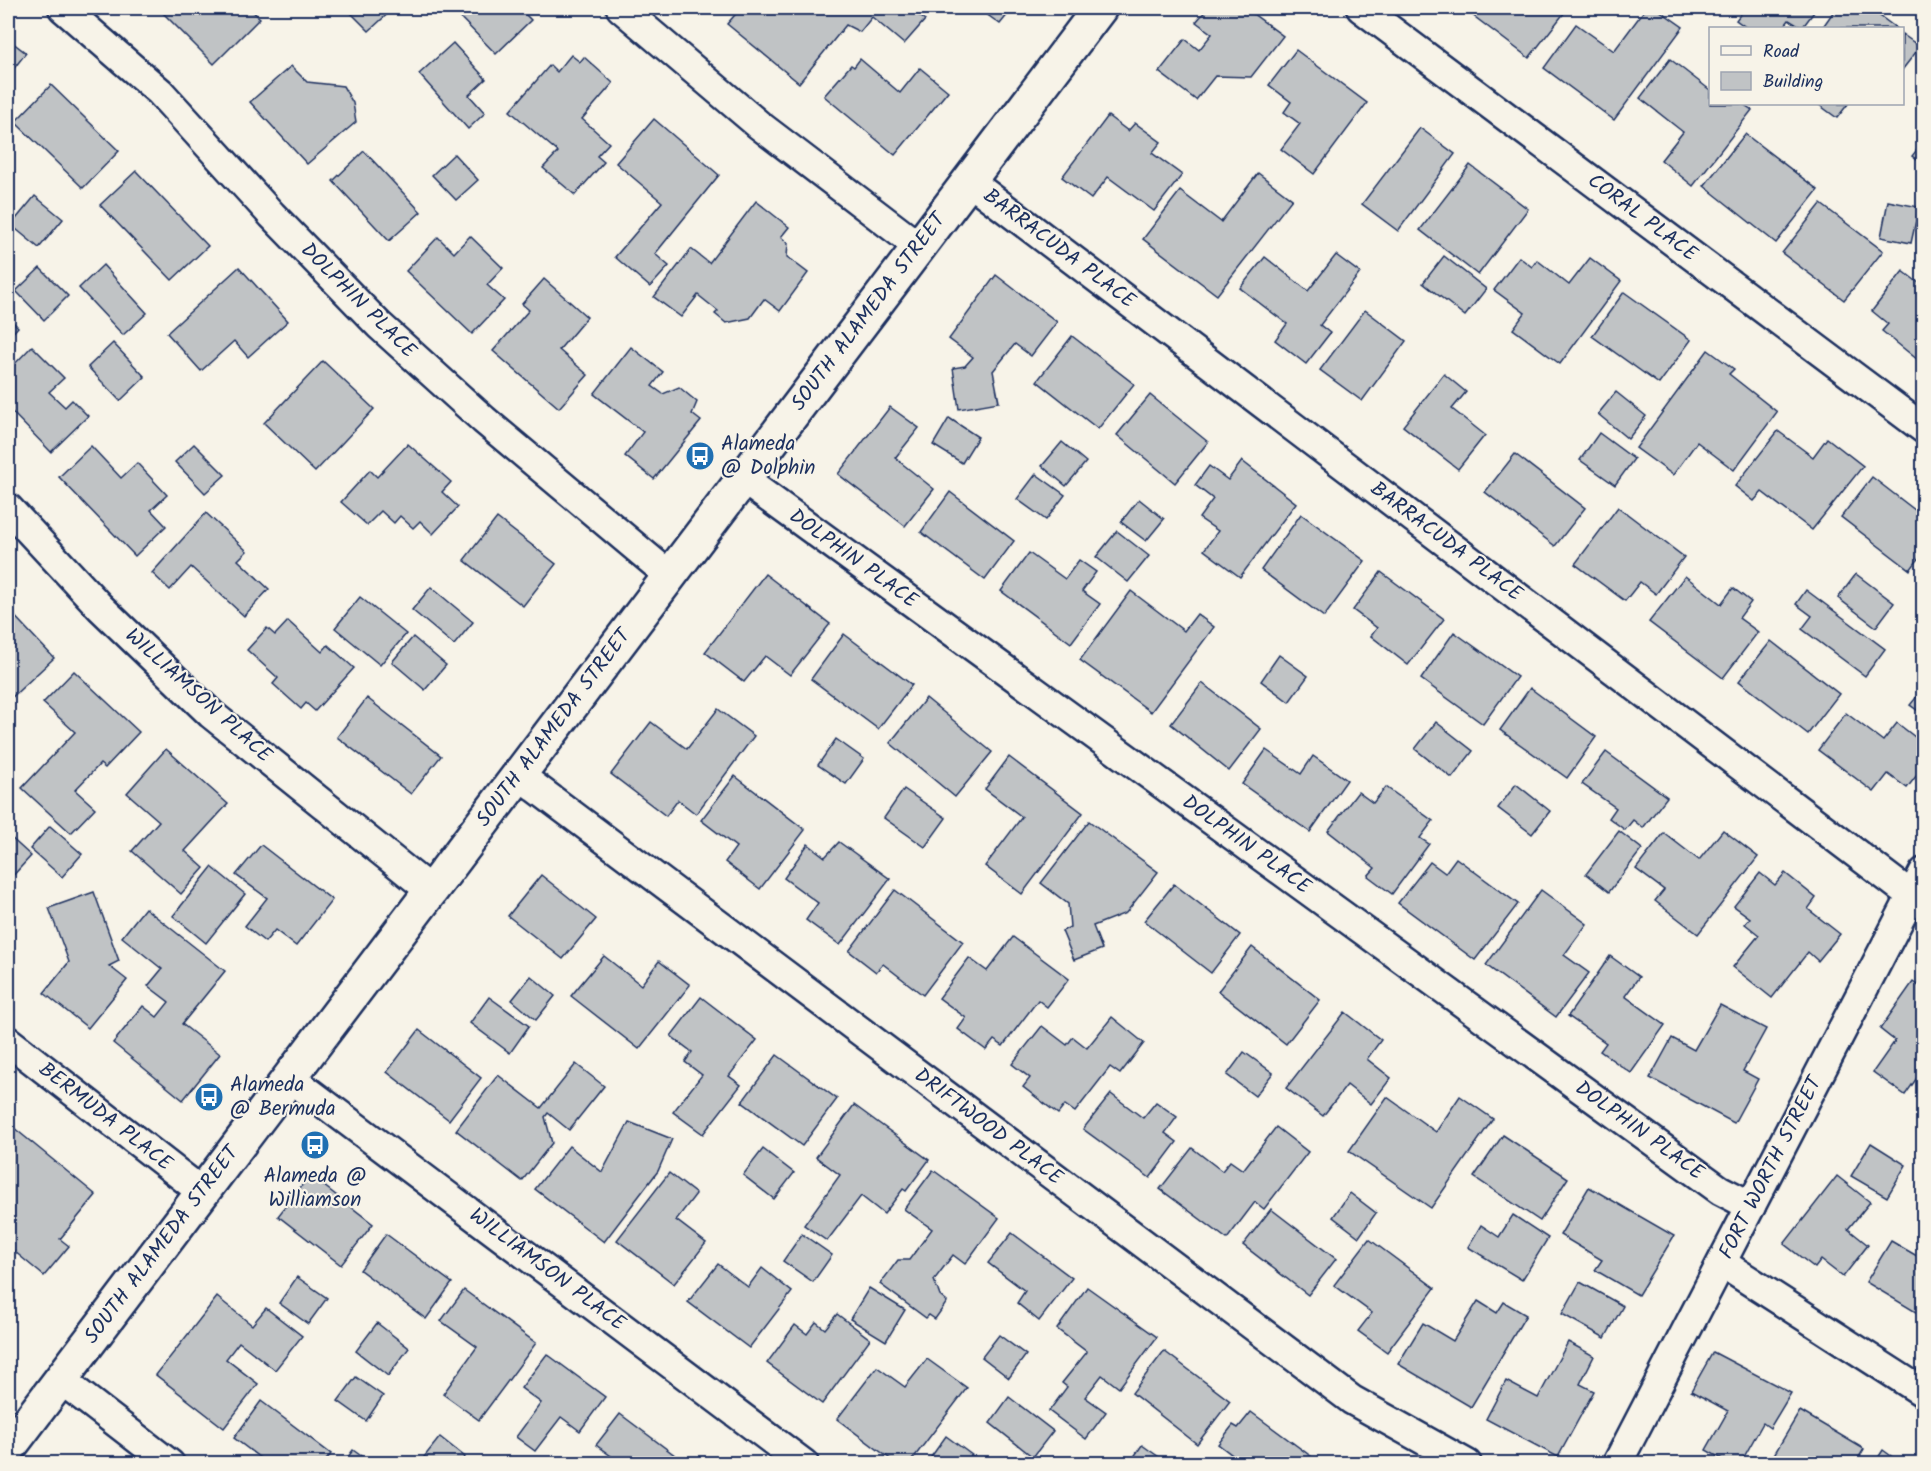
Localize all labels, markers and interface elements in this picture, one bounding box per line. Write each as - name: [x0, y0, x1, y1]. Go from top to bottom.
- legend: [1709, 27, 1904, 105]
- text: Road: [1763, 38, 1800, 67]
- text: Building: [1763, 68, 1823, 97]
- street label: CORAL PLACE: [1580, 165, 1705, 271]
- street label: BARRACUDA PLACE: [976, 181, 1143, 318]
- street label: SOUTH ALAMEDA STREET: [783, 204, 956, 418]
- street label: DOLPHIN PLACE: [292, 235, 424, 367]
- place label: Alameda @ Dolphin: [721, 428, 815, 485]
- bus stop icon: Alameda @ Dolphin: [684, 440, 716, 472]
- street label: BARRACUDA PLACE: [1363, 474, 1530, 611]
- street label: DOLPHIN PLACE: [781, 501, 925, 618]
- street label: SOUTH ALAMEDA STREET: [468, 620, 641, 834]
- street label: WILLIAMSON PLACE: [117, 621, 280, 772]
- street label: DOLPHIN PLACE: [1174, 787, 1318, 904]
- street label: BERMUDA PLACE: [31, 1054, 180, 1180]
- street label: DRIFTWOOD PLACE: [907, 1060, 1070, 1195]
- place label: Alameda @ Bermuda: [230, 1069, 336, 1126]
- street label: FORT WORTH STREET: [1711, 1069, 1832, 1265]
- street label: DOLPHIN PLACE: [1567, 1073, 1711, 1190]
- bus stop icon: Alameda @ Bermuda: [193, 1081, 225, 1113]
- bus stop icon: Alameda @ Williamson: [299, 1129, 331, 1161]
- street label: SOUTH ALAMEDA STREET: [76, 1137, 249, 1351]
- place label: Alameda @ Williamson: [264, 1160, 366, 1217]
- street label: WILLIAMSON PLACE: [462, 1200, 633, 1340]

